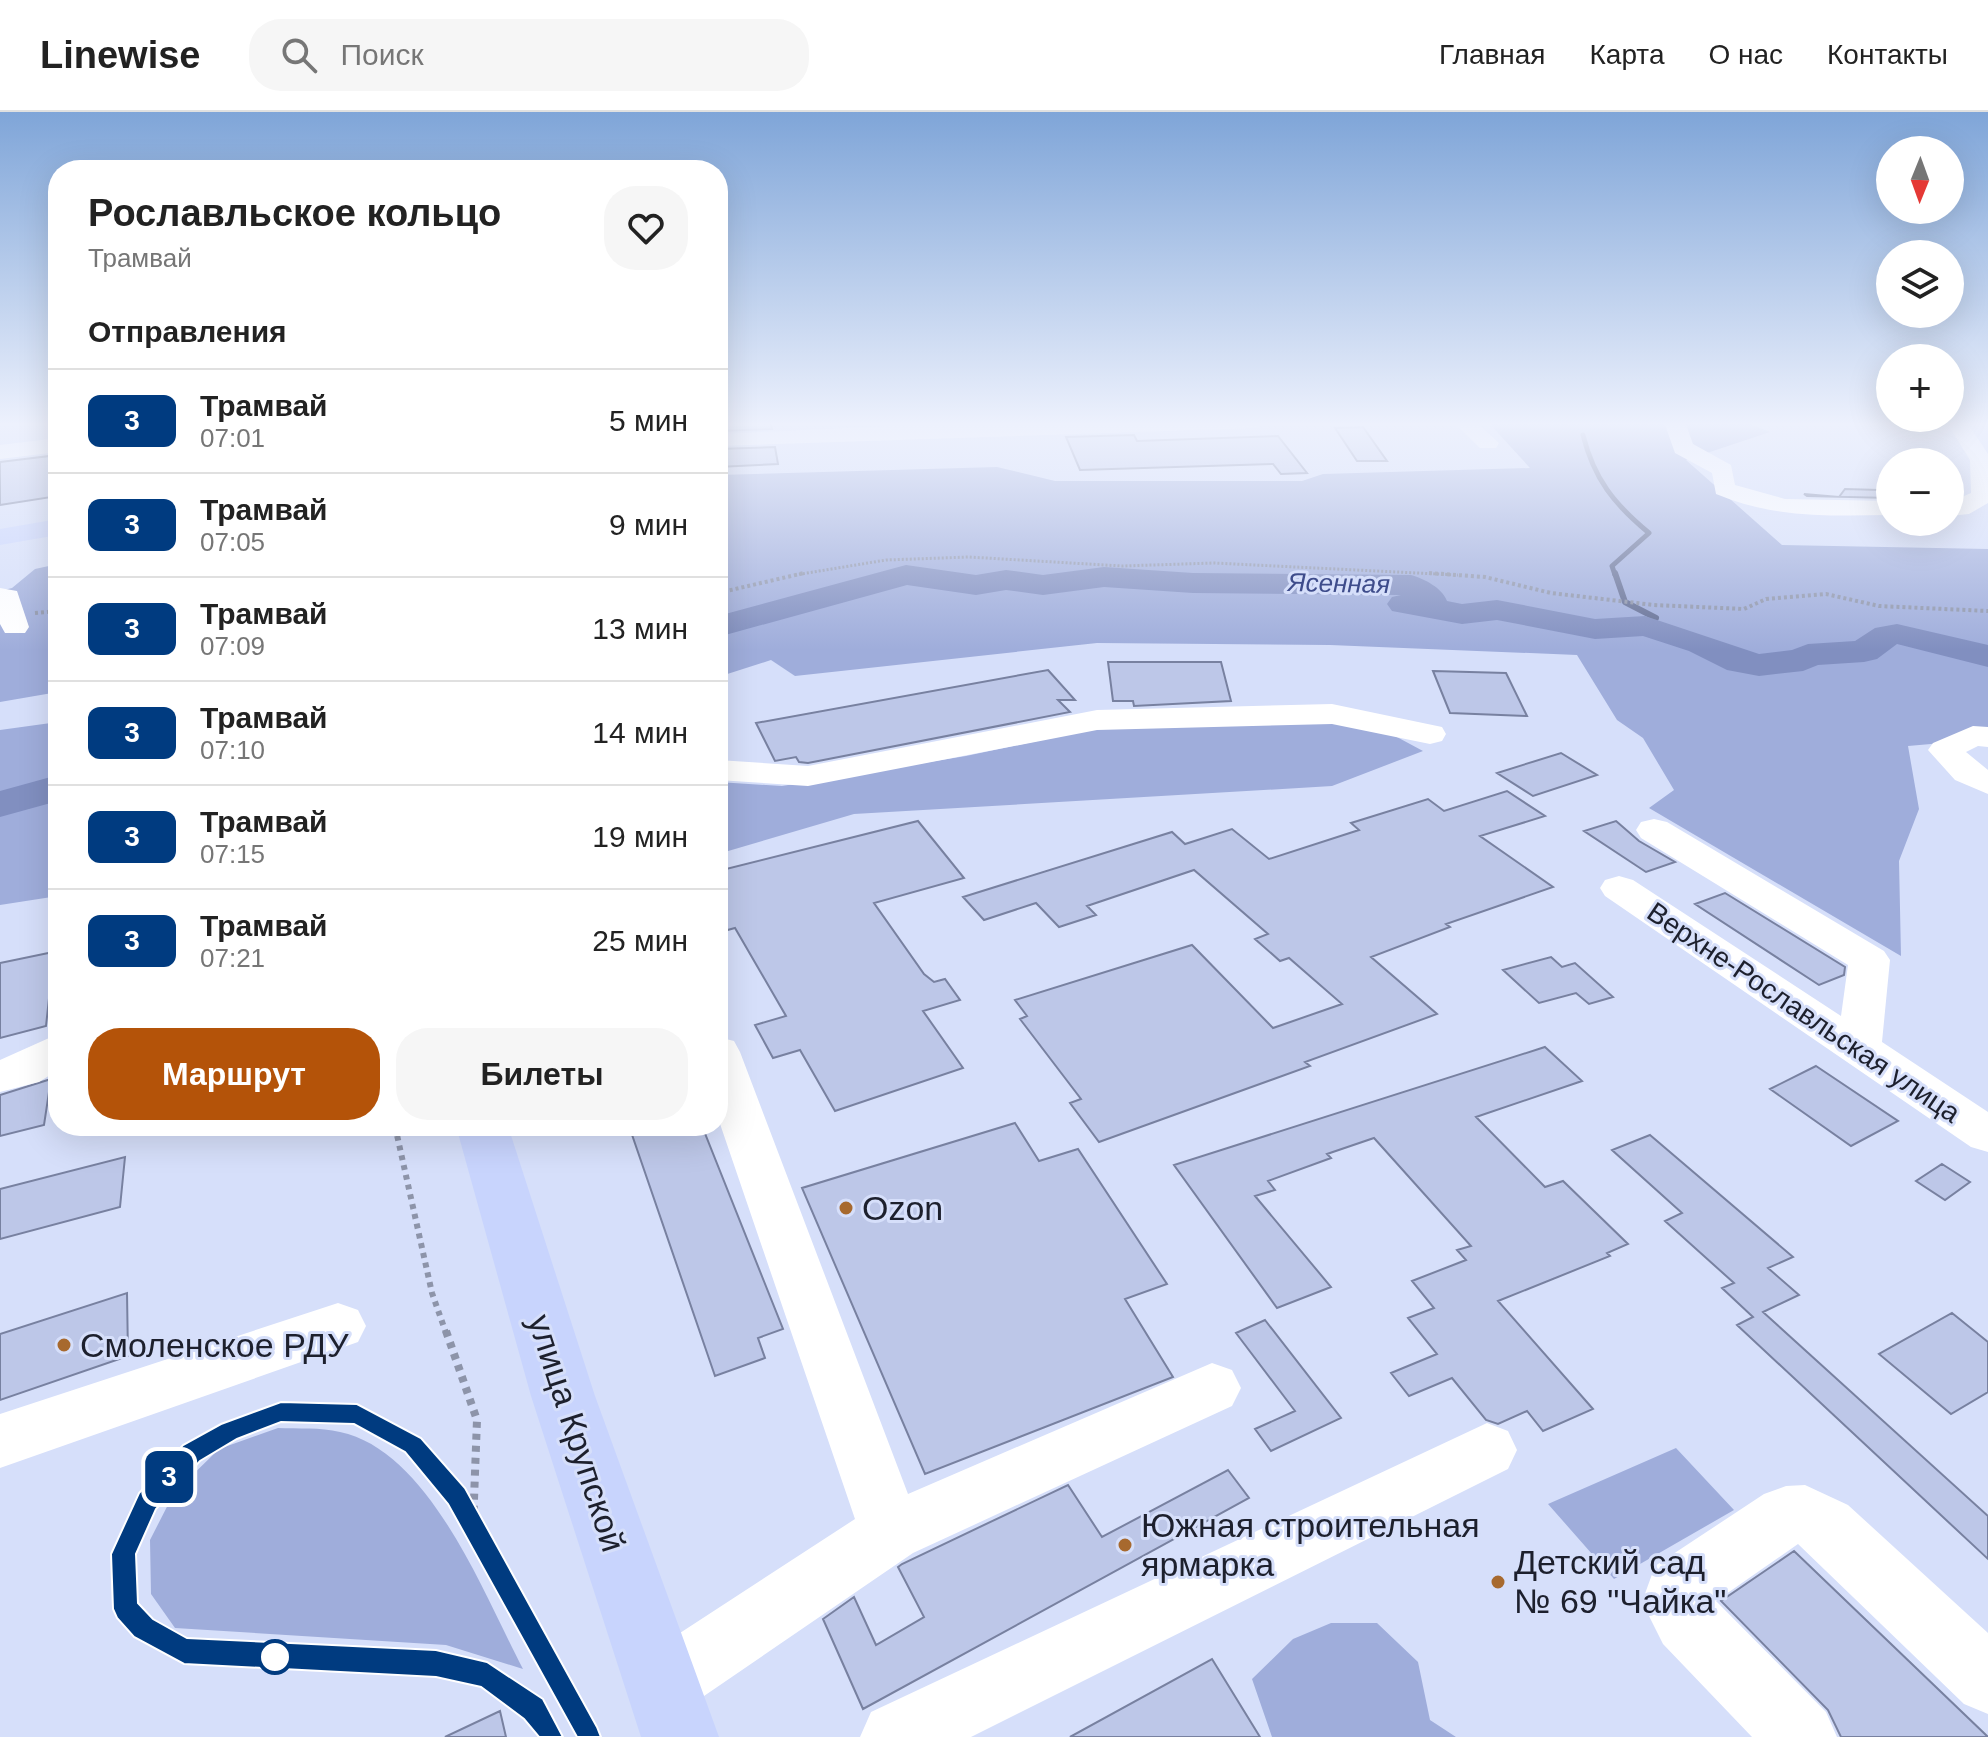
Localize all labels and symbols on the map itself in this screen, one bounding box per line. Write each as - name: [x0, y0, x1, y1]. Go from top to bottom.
- north arrow: [1876, 136, 1964, 224]
- water label: Ясенная: [1286, 567, 1390, 599]
- street label: Верхне-Рославльская улица: [1642, 896, 1966, 1129]
- place label: Ozon: [862, 1189, 943, 1227]
- marker: Ozon: [837, 1199, 855, 1217]
- street label: улица Крупской: [521, 1310, 633, 1556]
- place label: Смоленское РДУ: [80, 1326, 349, 1364]
- marker: Смоленское РДУ: [55, 1336, 73, 1354]
- line badge: 3: [143, 1451, 195, 1503]
- place label: Южная строительная ярмарка: [1141, 1506, 1480, 1583]
- marker: Южная строительная ярмарка: [1116, 1536, 1134, 1554]
- place label: Детский сад № 69 "Чайка": [1514, 1543, 1726, 1620]
- marker: Детский сад № 69 "Чайка": [1489, 1573, 1507, 1591]
- unlabelled marker: [258, 1640, 292, 1674]

